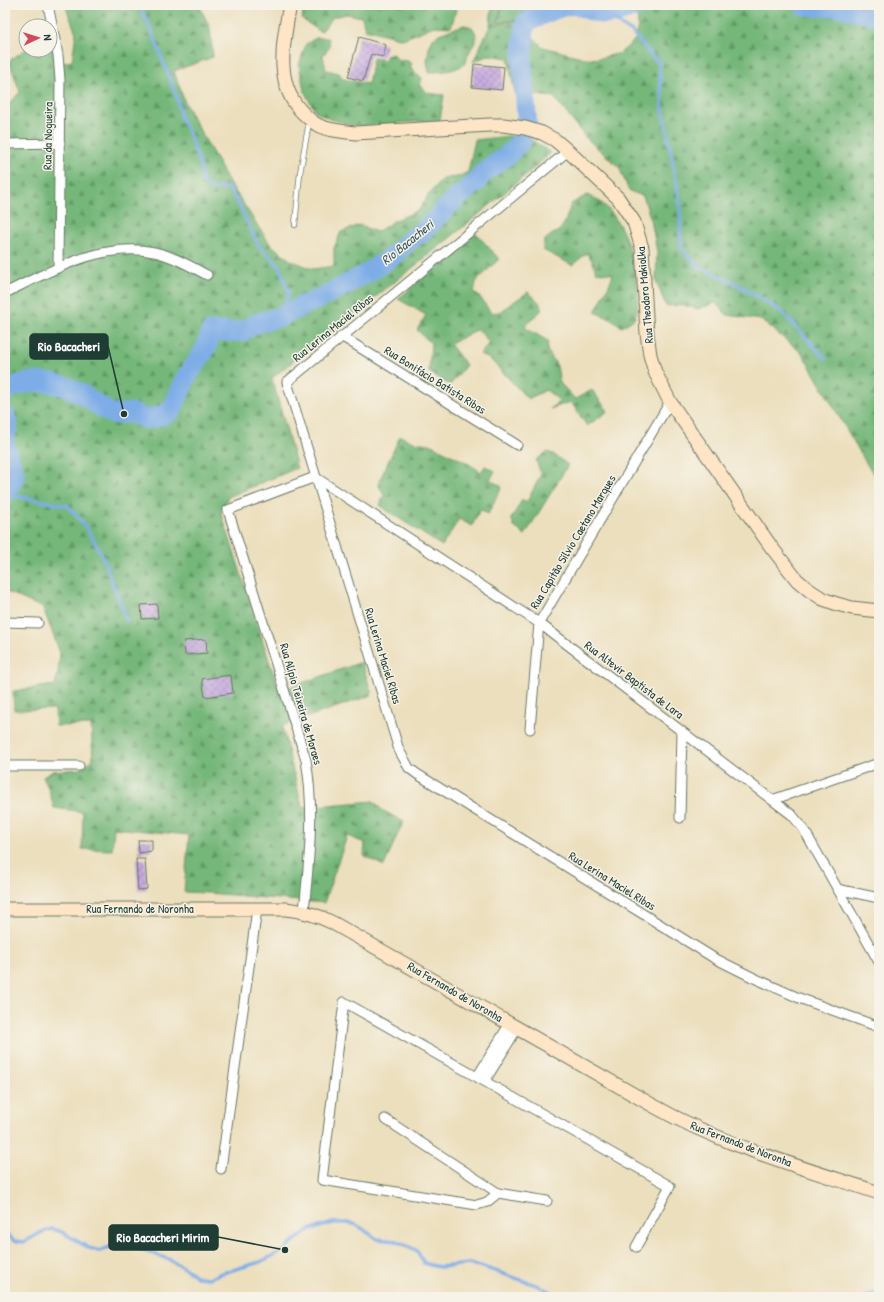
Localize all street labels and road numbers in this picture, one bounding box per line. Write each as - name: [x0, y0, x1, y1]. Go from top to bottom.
- street label: Rua da Nogueira: [38, 102, 57, 170]
- street label: Rua Theodoro Makiolka: [632, 246, 657, 344]
- street label: Rua Lerina Maciel Ribas: [289, 289, 377, 366]
- street label: Rua Bonifácio Batista Ribas: [381, 341, 490, 418]
- street label: Rua Capitão Sílvio Caetano Marques: [526, 471, 620, 612]
- street label: Rua Lerina Maciel Ribas: [361, 606, 406, 706]
- street label: Rua Altevir Baptista de Lara: [581, 637, 688, 723]
- street label: Rua Alípio Teixeira de Moraes: [276, 641, 327, 767]
- street label: Rua Lerina Maciel Ribas: [566, 847, 659, 914]
- street label: Rua Fernando de Noronha: [86, 900, 194, 917]
- street label: Rua Fernando de Noronha: [404, 957, 506, 1026]
- street label: Rua Fernando de Noronha: [688, 1116, 795, 1171]

